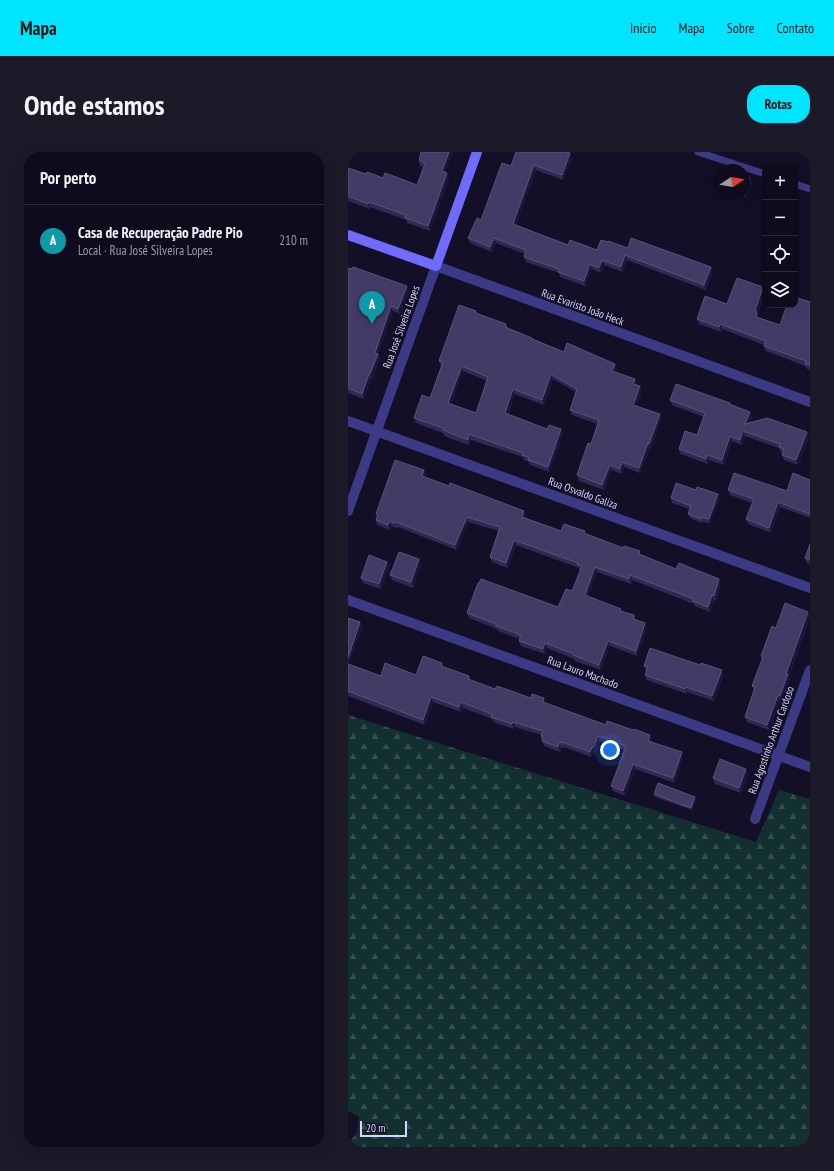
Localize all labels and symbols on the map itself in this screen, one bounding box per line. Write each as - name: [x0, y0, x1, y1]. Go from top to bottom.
- north arrow: [714, 164, 750, 200]
- street label: Rua José Silveira Lopes: [379, 283, 423, 370]
- street label: Rua Evaristo João Heck: [540, 286, 627, 329]
- pin: A: [359, 291, 385, 324]
- street label: Rua Osvaldo Galiza: [546, 474, 620, 512]
- street label: Rua Lauro Machado: [546, 653, 621, 691]
- street label: Rua Agostinho Arthur Cardoso: [745, 684, 797, 796]
- your location: [600, 740, 620, 760]
- scale bar: [360, 1119, 407, 1138]

